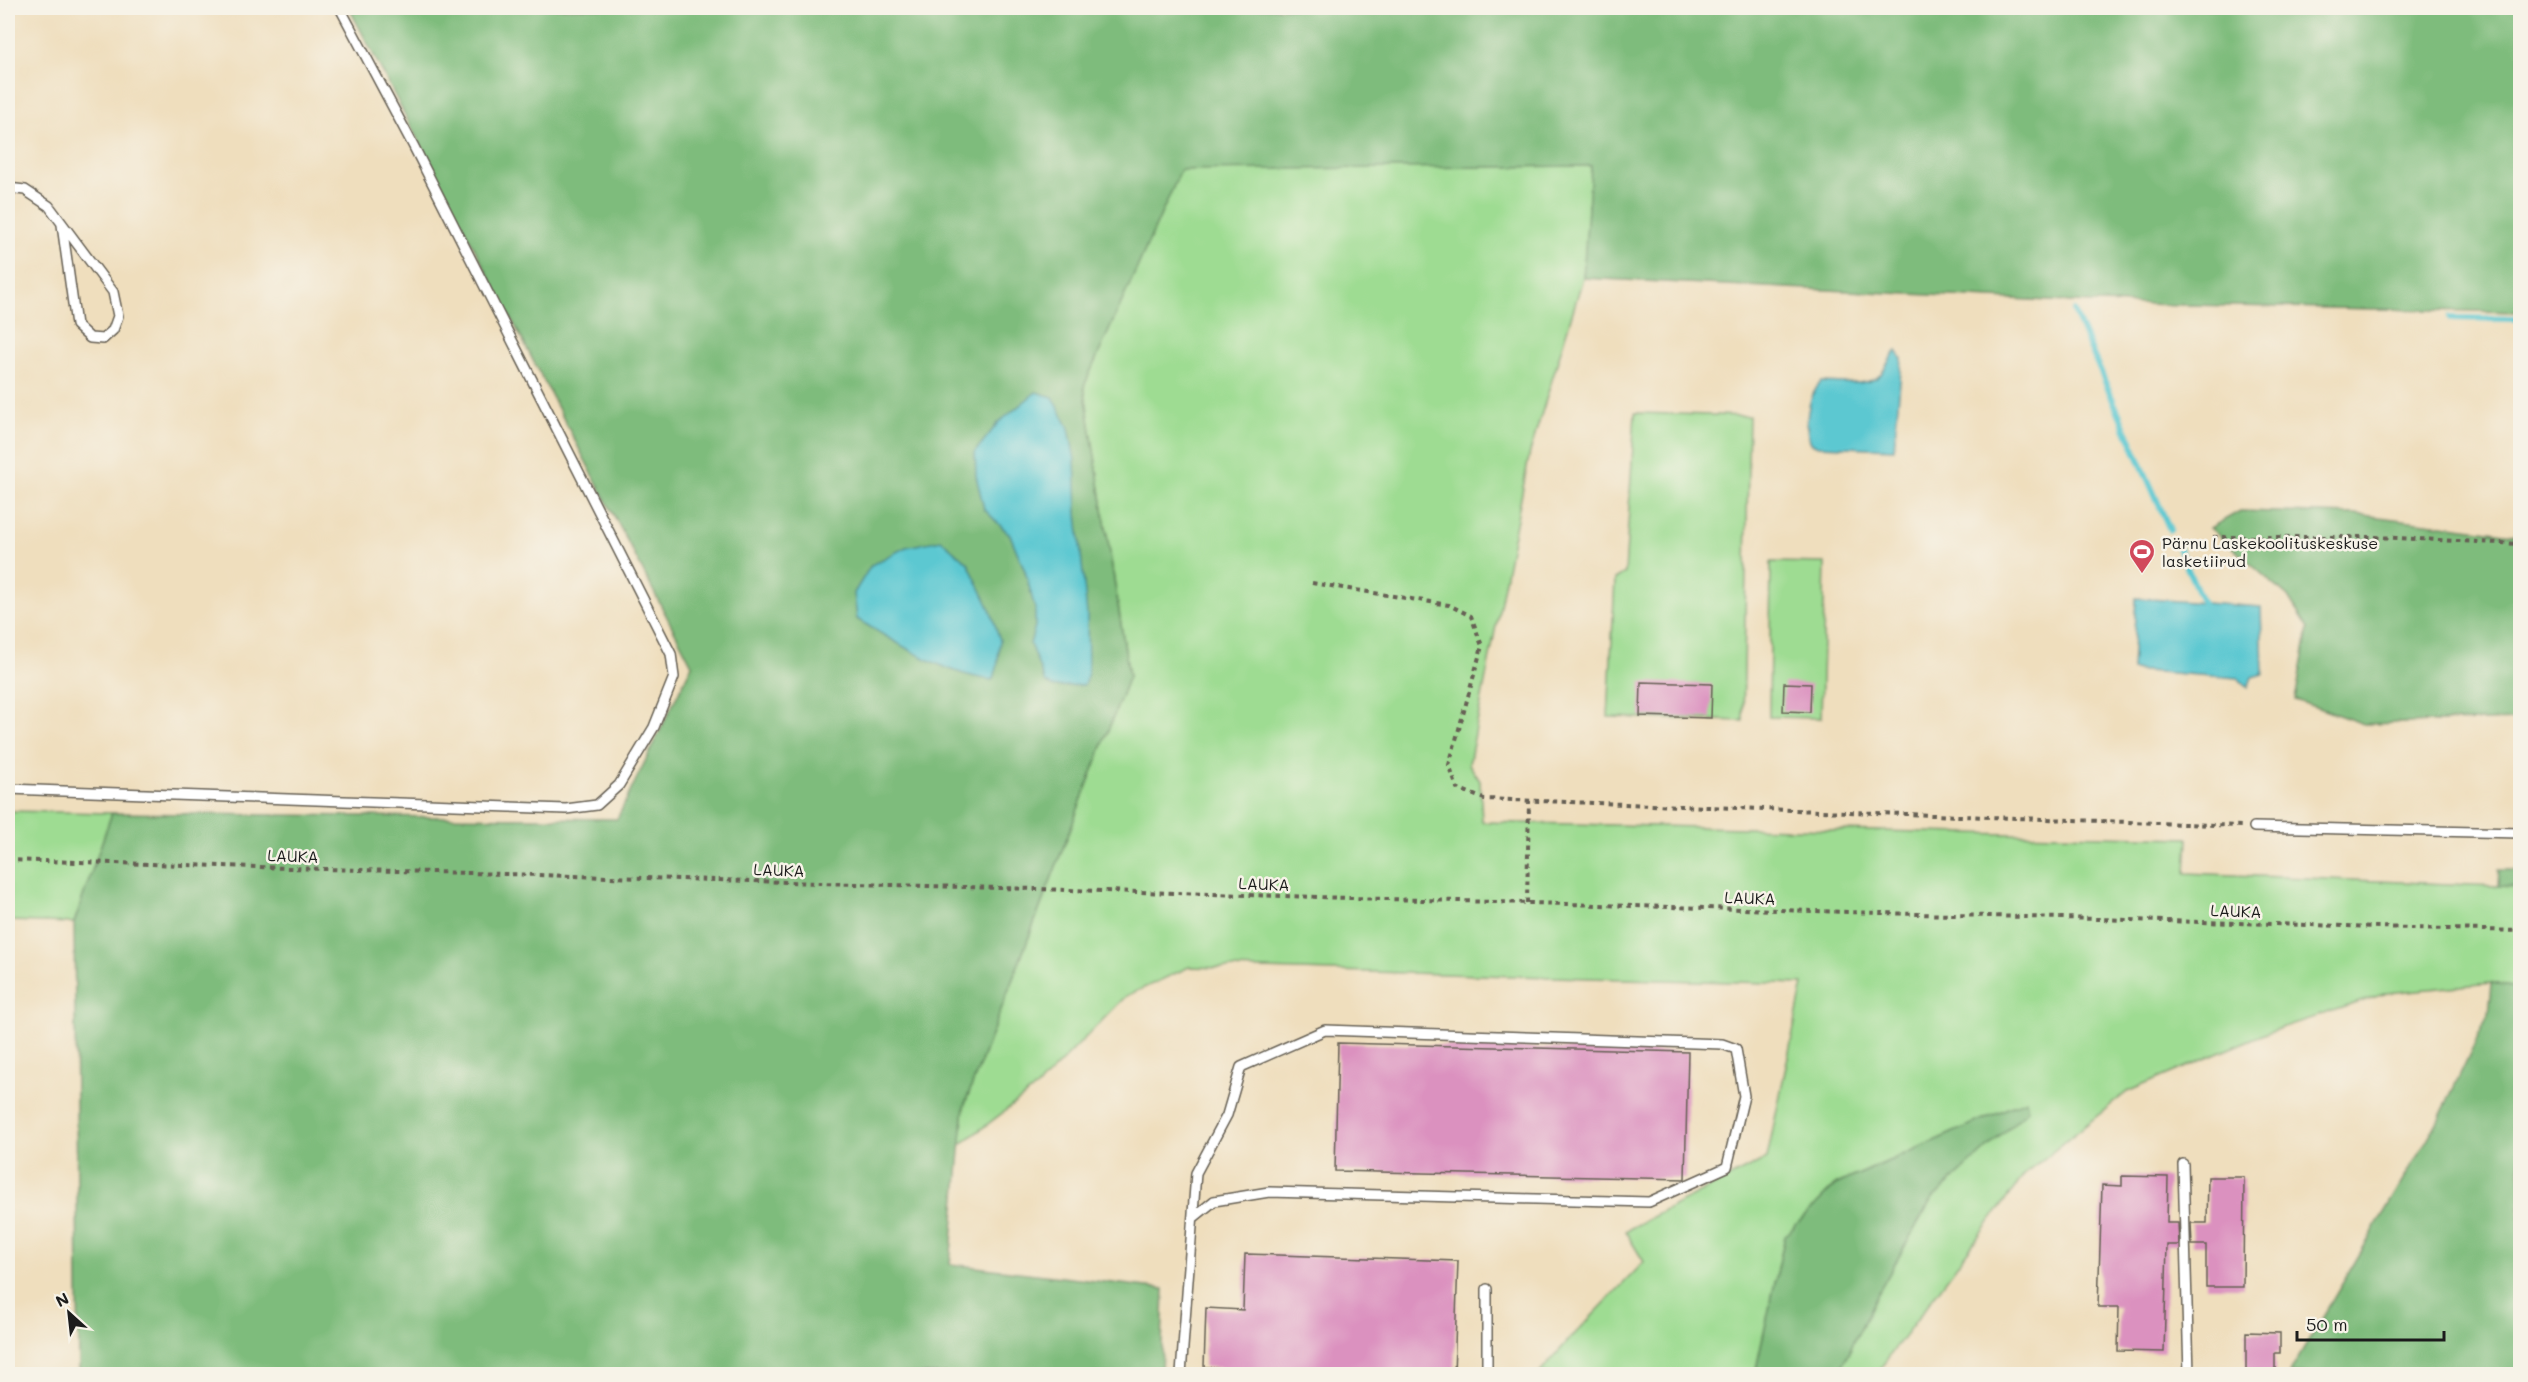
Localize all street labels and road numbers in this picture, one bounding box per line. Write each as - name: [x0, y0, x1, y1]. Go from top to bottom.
- street label: LAUKA: [267, 844, 319, 867]
- street label: LAUKA: [753, 858, 805, 881]
- street label: LAUKA: [1238, 872, 1290, 895]
- street label: LAUKA: [1724, 886, 1776, 909]
- street label: LAUKA: [2210, 899, 2262, 922]

